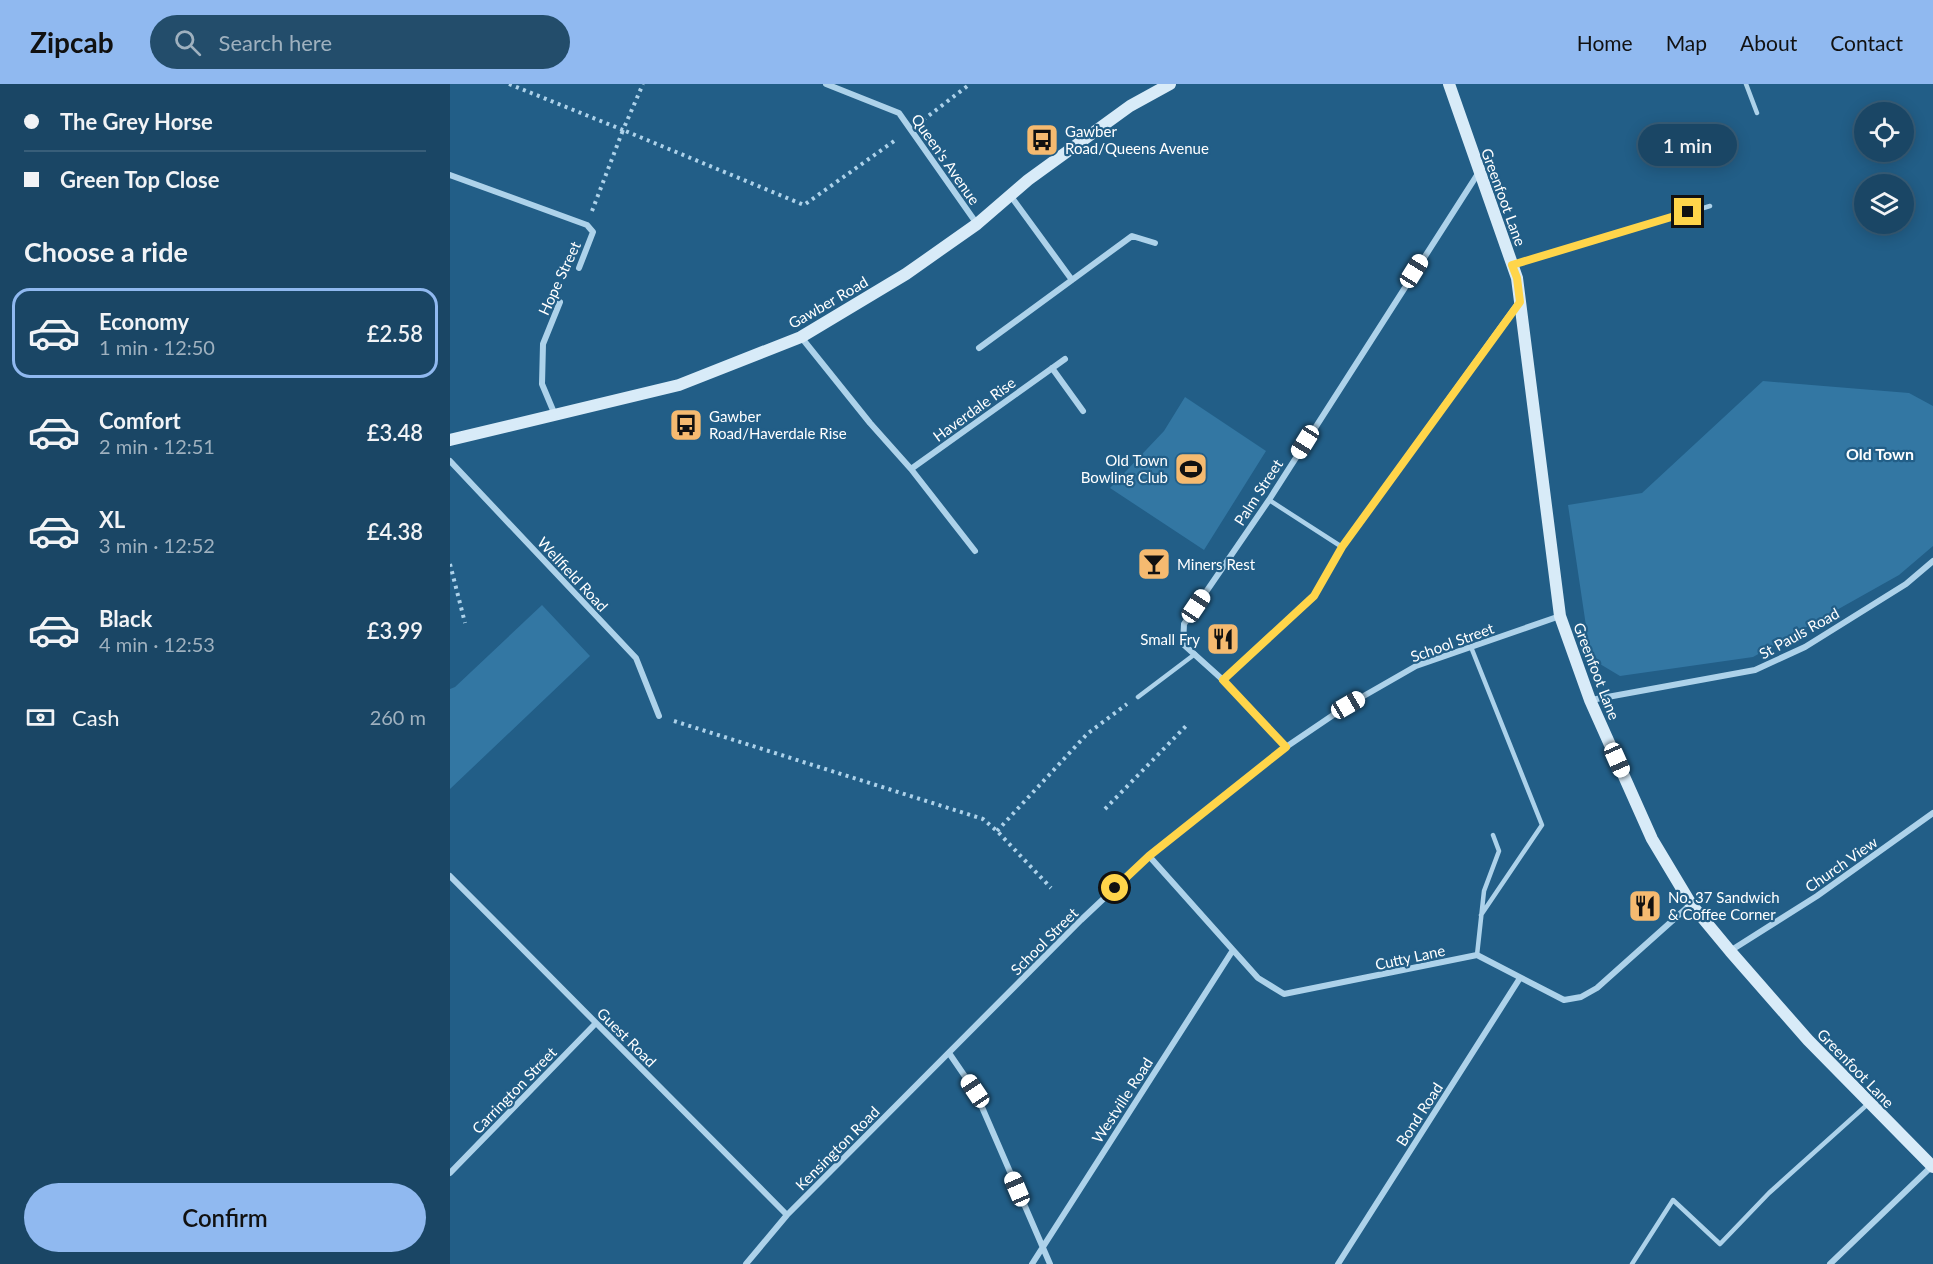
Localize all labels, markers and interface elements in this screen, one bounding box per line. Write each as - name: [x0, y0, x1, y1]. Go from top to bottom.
- search box: [150, 15, 570, 69]
- text: Zipcab: [30, 25, 114, 59]
- icon: search: [171, 26, 204, 59]
- text: Search here: [219, 29, 332, 56]
- text: Home: [1577, 30, 1633, 55]
- text: Map: [1666, 30, 1707, 55]
- text: About: [1740, 30, 1797, 55]
- text: Contact: [1830, 30, 1903, 55]
- map controls: [1854, 102, 1914, 234]
- button: locate: [1854, 102, 1914, 162]
- text: The Grey Horse: [60, 108, 213, 135]
- street label: Queen's Avenue: [908, 110, 984, 208]
- bus stop icon: Gawber Road/Queens Avenue: [1024, 122, 1060, 158]
- place label: Gawber Road/Queens Avenue: [1065, 122, 1209, 157]
- callout: 1 min: [1638, 125, 1738, 167]
- text: 1 min: [1663, 133, 1712, 157]
- street label: Greenfoot Lane: [1478, 146, 1530, 248]
- text: Green Top Close: [60, 166, 219, 193]
- button: layers: [1854, 174, 1914, 234]
- route end: [1674, 198, 1701, 225]
- text: Choose a ride: [24, 235, 188, 268]
- street label: Hope Street: [534, 238, 584, 318]
- car: [1397, 251, 1431, 291]
- street label: Gawber Road: [785, 272, 871, 332]
- icon: car: [27, 306, 81, 360]
- text: Economy: [99, 308, 189, 335]
- text: £2.58: [367, 320, 423, 347]
- text: 1 min · 12:50: [99, 335, 215, 359]
- street label: Haverdale Rise: [929, 373, 1019, 445]
- icon: car: [27, 405, 81, 459]
- text: Comfort: [99, 407, 181, 434]
- bus stop icon: Gawber Road/Haverdale Rise: [668, 407, 704, 443]
- place label: Gawber Road/Haverdale Rise: [709, 407, 847, 442]
- text: £3.48: [367, 419, 423, 446]
- car: [1288, 422, 1322, 462]
- text: 2 min · 12:51: [99, 434, 215, 458]
- district label: Old Town: [1846, 444, 1914, 463]
- place label: Old Town Bowling Club: [1081, 451, 1168, 486]
- sports icon: Old Town Bowling Club: [1173, 451, 1209, 487]
- street label: Palm Street: [1230, 455, 1286, 529]
- icon: car: [27, 504, 81, 558]
- text: XL: [99, 506, 125, 533]
- text: £4.38: [367, 518, 423, 545]
- text: 3 min · 12:52: [99, 533, 215, 557]
- street label: Wellfield Road: [534, 533, 612, 615]
- bar icon: Miners Rest: [1136, 546, 1172, 582]
- place label: Miners Rest: [1177, 555, 1256, 573]
- car: [1178, 586, 1214, 626]
- icon: car: [27, 603, 81, 657]
- street label: St Pauls Road: [1756, 604, 1842, 662]
- text: Black: [99, 605, 152, 632]
- text: £3.99: [367, 617, 423, 644]
- street label: School Street: [1408, 618, 1497, 665]
- street label: Greenfoot Lane: [1570, 620, 1624, 722]
- restaurant icon: Small Fry: [1205, 621, 1241, 657]
- place label: Small Fry: [1140, 630, 1200, 648]
- text: 4 min · 12:53: [99, 632, 215, 656]
- car: [1328, 688, 1368, 722]
- icon: cash: [24, 701, 57, 734]
- text: Cash: [72, 704, 119, 731]
- text: 260 m: [370, 705, 426, 729]
- car: [1601, 740, 1633, 780]
- street label: Church View: [1801, 832, 1881, 895]
- route start: [1101, 874, 1128, 901]
- restaurant icon: No. 37 Sandwich & Coffee Corner: [1627, 888, 1663, 924]
- place label: No. 37 Sandwich & Coffee Corner: [1668, 888, 1780, 923]
- street label: School Street: [1007, 903, 1082, 978]
- street label: Cutty Lane: [1373, 941, 1447, 973]
- street label: Guest Road: [594, 1004, 660, 1070]
- street label: Greenfoot Lane: [1814, 1025, 1898, 1111]
- street label: Carrington Street: [468, 1042, 560, 1137]
- street label: Westville Road: [1088, 1054, 1156, 1146]
- car: [957, 1071, 993, 1111]
- street label: Bond Road: [1392, 1079, 1446, 1149]
- street label: Kensington Road: [791, 1102, 883, 1194]
- car: [1002, 1169, 1032, 1209]
- button: Confirm: [24, 1183, 426, 1252]

